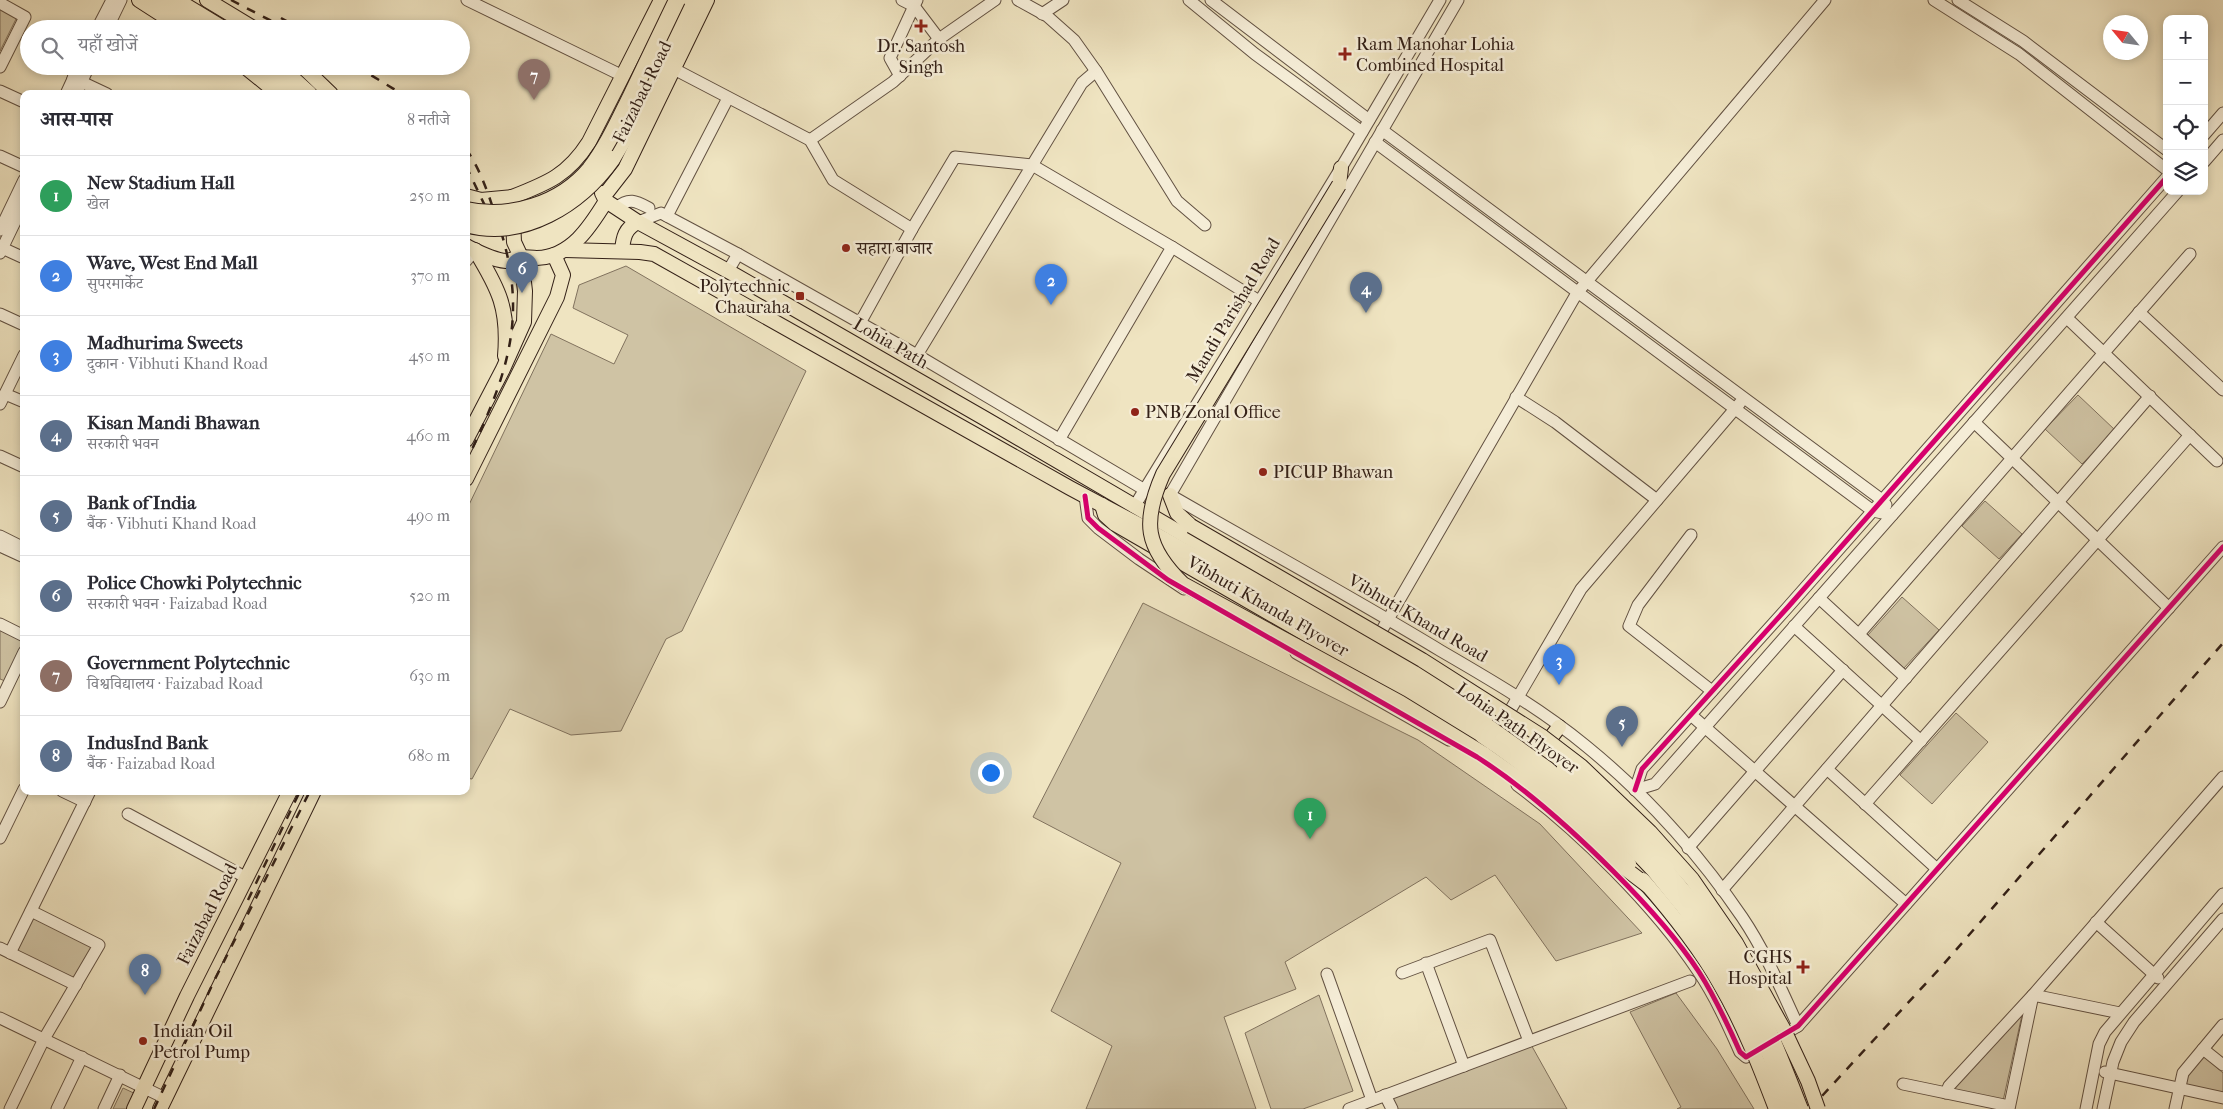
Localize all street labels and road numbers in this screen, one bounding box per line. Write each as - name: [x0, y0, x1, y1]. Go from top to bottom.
- street label: Faizabad Road: [609, 38, 676, 147]
- street label: Mandi Parishad Road: [1182, 234, 1285, 386]
- street label: Lohia Path: [850, 314, 932, 373]
- street label: Vibhuti Khanda Flyover: [1182, 551, 1353, 662]
- street label: Vibhuti Khand Road: [1344, 570, 1491, 667]
- street label: Lohia Path Flyover: [1452, 678, 1583, 779]
- street label: Faizabad Road: [173, 860, 242, 968]

